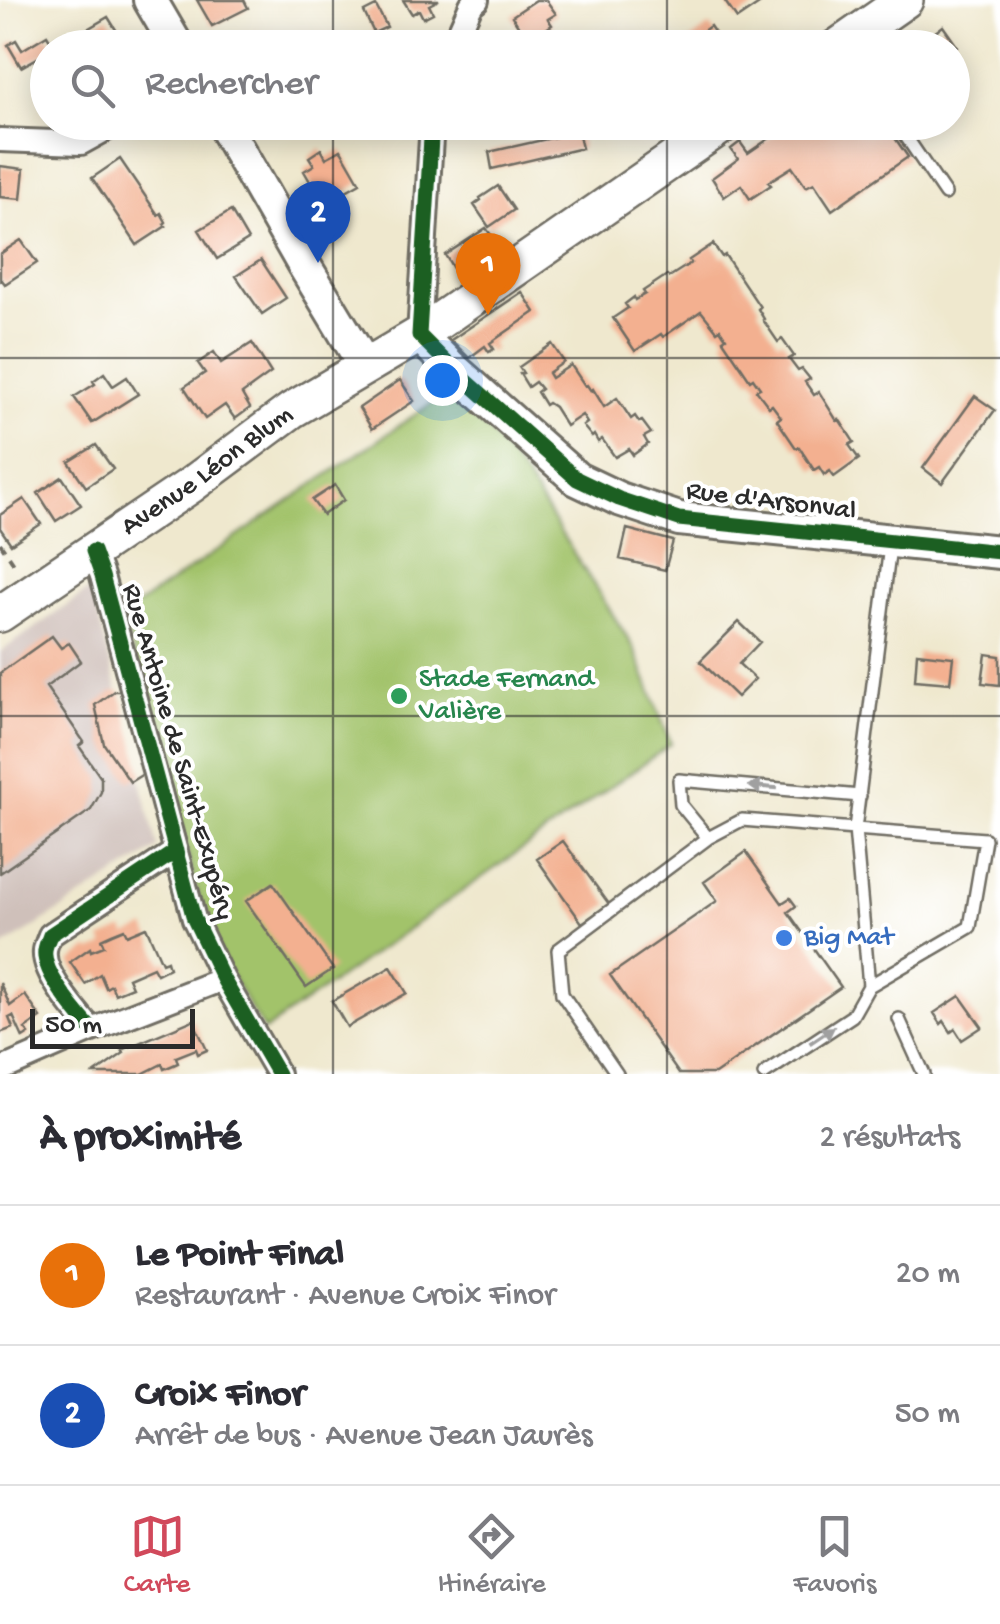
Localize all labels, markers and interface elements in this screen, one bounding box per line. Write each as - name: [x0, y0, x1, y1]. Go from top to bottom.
- search box: [30, 30, 970, 140]
- icon: search: [65, 58, 120, 113]
- text: Rechercher: [145, 63, 317, 107]
- pin: 2: [286, 180, 350, 263]
- pin: 1: [456, 232, 520, 315]
- your location: [417, 355, 468, 406]
- street label: Avenue Léon Blum: [115, 398, 300, 544]
- street label: Rue d'Arsonval: [684, 475, 858, 529]
- street label: Rue Antoine de Saint-Exupéry: [113, 580, 241, 924]
- place label: Stade Fernand Valière: [418, 664, 596, 729]
- marker: Stade Fernand Valière: [388, 685, 410, 707]
- one-way arrow: [746, 778, 778, 794]
- place label: Big Mat: [803, 922, 896, 955]
- marker: Big Mat: [773, 927, 795, 949]
- scale bar: [30, 1004, 195, 1048]
- text: 50 m: [45, 1010, 102, 1043]
- one-way arrow: [809, 1027, 836, 1045]
- text: À proximité: [40, 1115, 241, 1164]
- text: 2 résultats: [819, 1120, 960, 1158]
- text: Le Point Final: [135, 1234, 344, 1278]
- text: 1: [66, 1256, 79, 1294]
- text: 20 m: [896, 1256, 960, 1294]
- text: Restaurant · Avenue Croix Finor: [135, 1278, 555, 1316]
- text: Croix Finor: [135, 1374, 305, 1418]
- text: 2: [65, 1396, 80, 1434]
- text: 50 m: [895, 1396, 960, 1434]
- text: Arrêt de bus · Avenue Jean Jaurès: [135, 1418, 593, 1456]
- tab: Carte: [124, 1509, 190, 1602]
- tab: Itinéraire: [438, 1509, 546, 1602]
- tab: Favoris: [793, 1509, 876, 1602]

